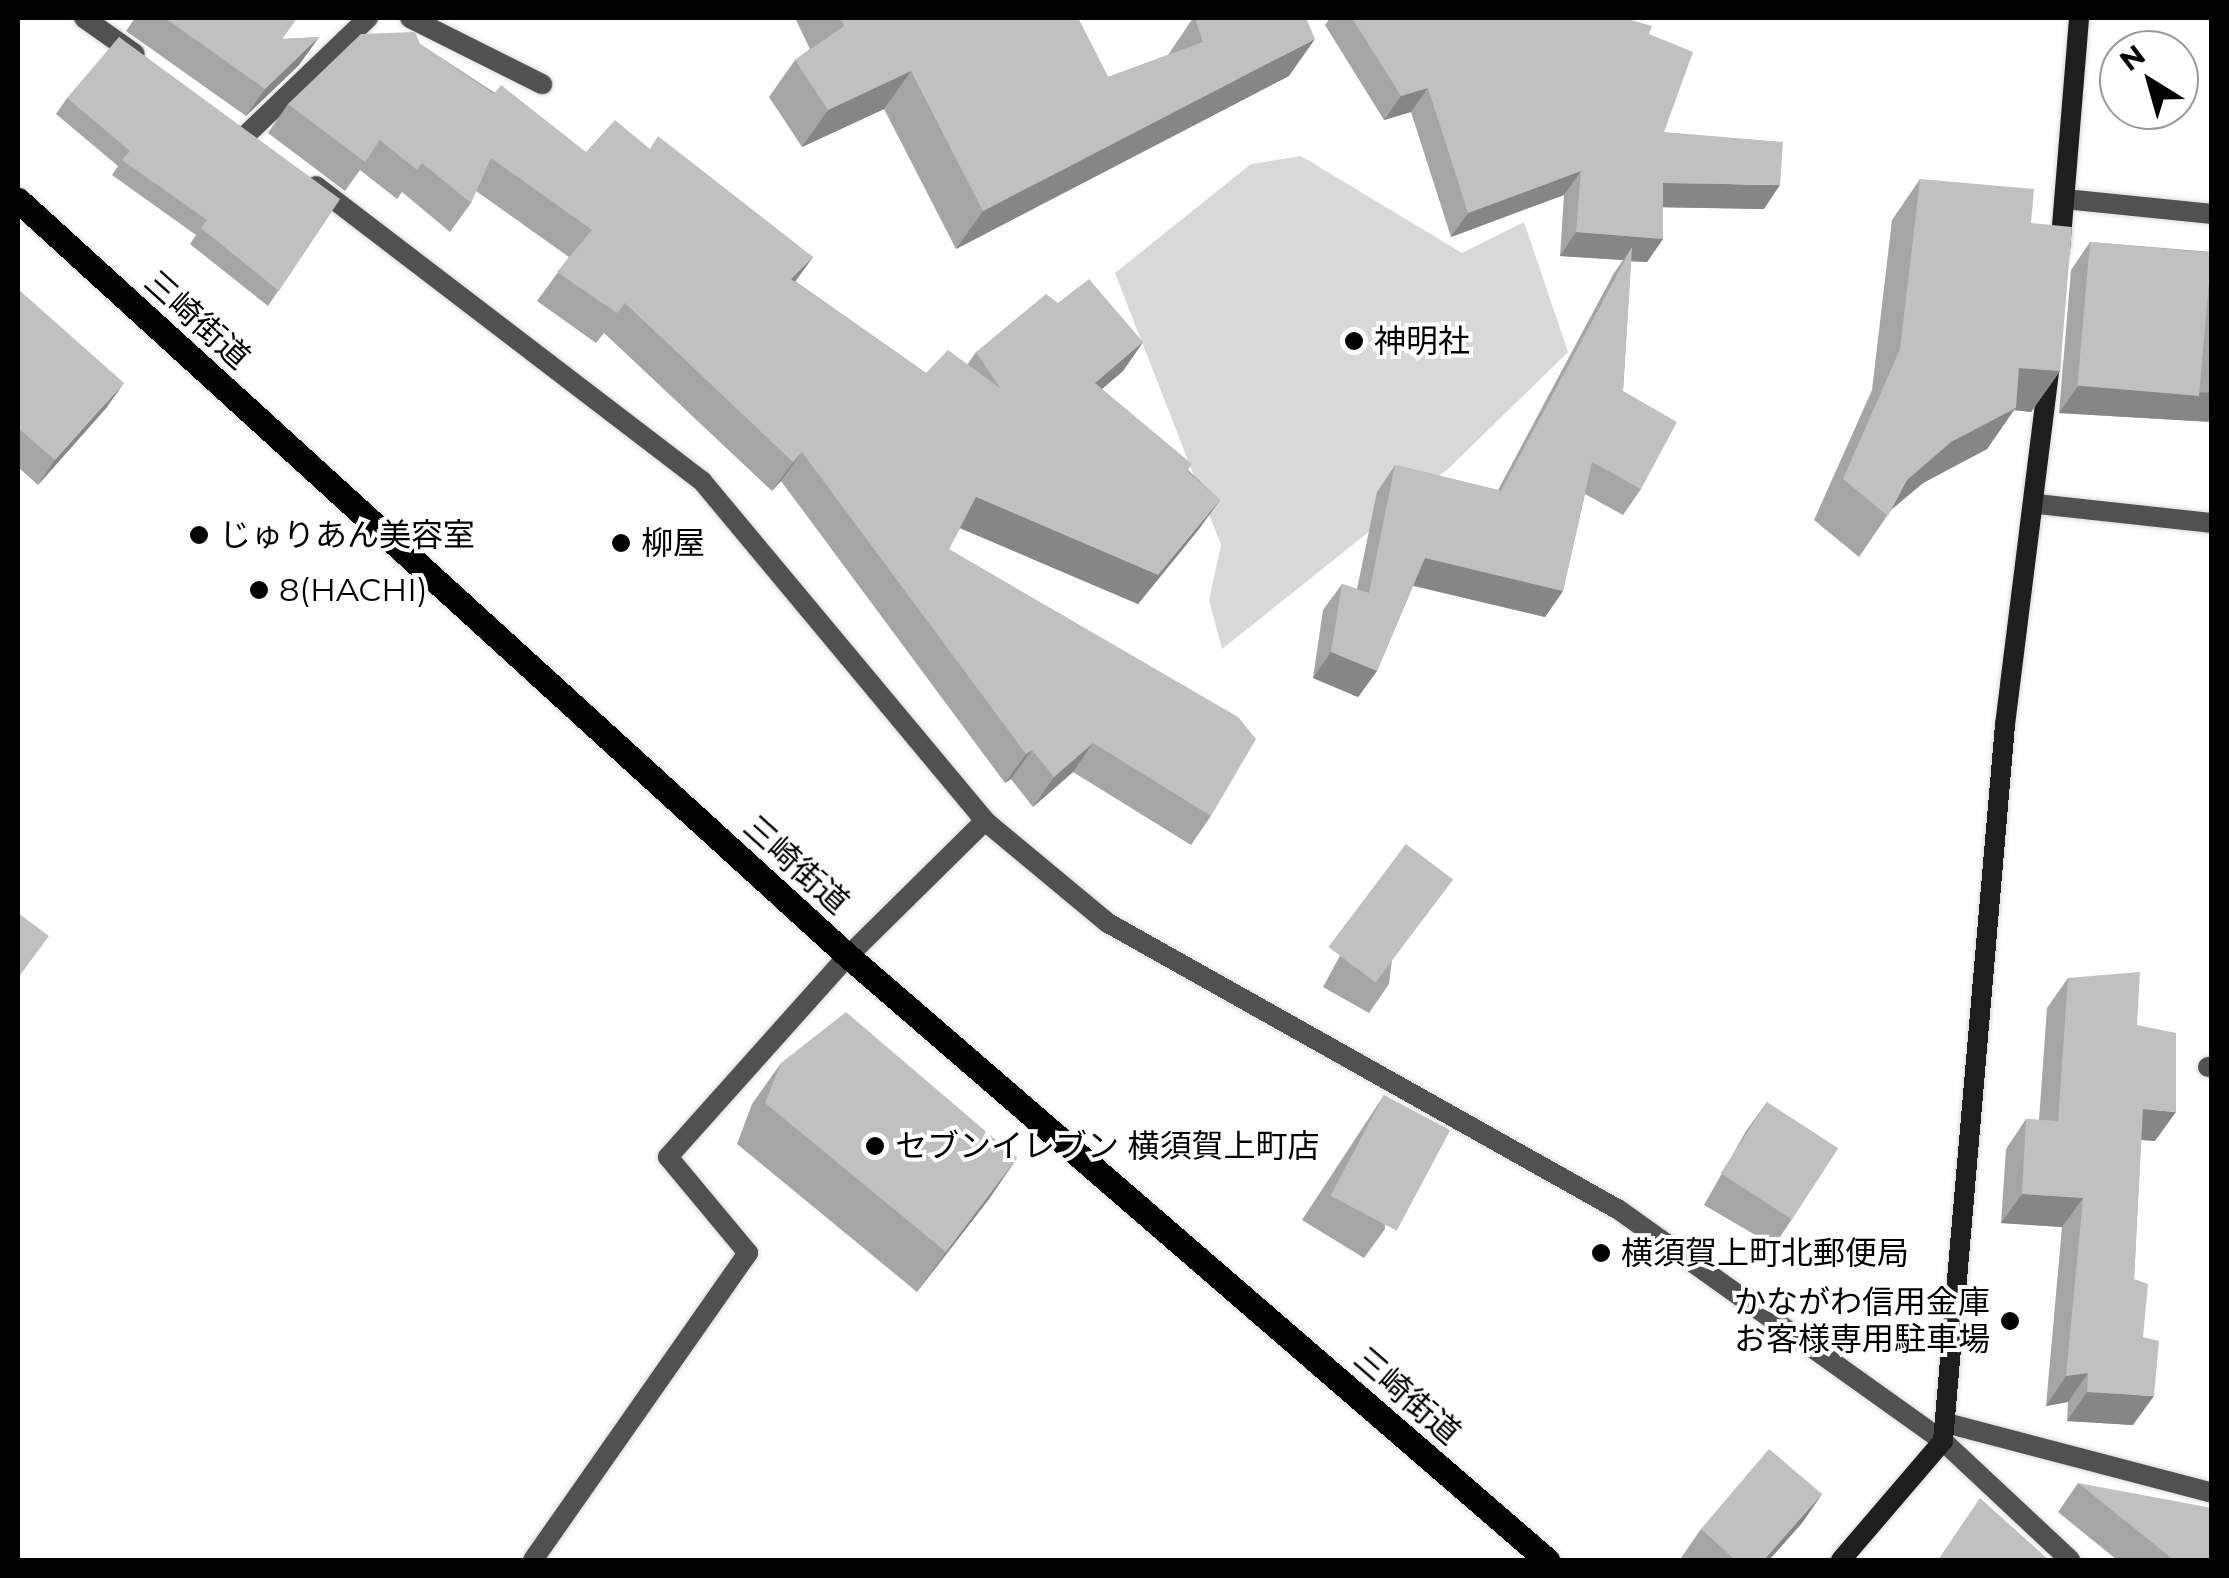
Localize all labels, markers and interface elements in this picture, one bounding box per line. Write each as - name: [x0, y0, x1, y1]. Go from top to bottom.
- north arrow: [2099, 30, 2199, 130]
- text: N: [2113, 37, 2151, 78]
- street label: 三崎街道: [137, 263, 257, 377]
- place label: 神明社: [1374, 322, 1470, 360]
- marker: 神明社: [1343, 330, 1365, 352]
- place label: じゅりあん美容室: [219, 516, 475, 554]
- marker: じゅりあん美容室: [188, 524, 210, 546]
- place label: 柳屋: [641, 524, 705, 562]
- marker: 柳屋: [610, 532, 632, 554]
- place label: 8(HACHI): [279, 571, 427, 609]
- marker: 8(HACHI): [248, 579, 270, 601]
- street label: 三崎街道: [736, 808, 856, 922]
- place label: セブンイレブン 横須賀上町店: [895, 1127, 1319, 1165]
- marker: セブンイレブン 横須賀上町店: [864, 1135, 886, 1157]
- place label: 横須賀上町北郵便局: [1621, 1234, 1909, 1272]
- marker: 横須賀上町北郵便局: [1590, 1242, 1612, 1264]
- place label: かながわ信用金庫 お客様専用駐車場: [1734, 1284, 1990, 1359]
- marker: かながわ信用金庫 お客様専用駐車場: [1999, 1310, 2021, 1332]
- street label: 三崎街道: [1346, 1340, 1468, 1452]

